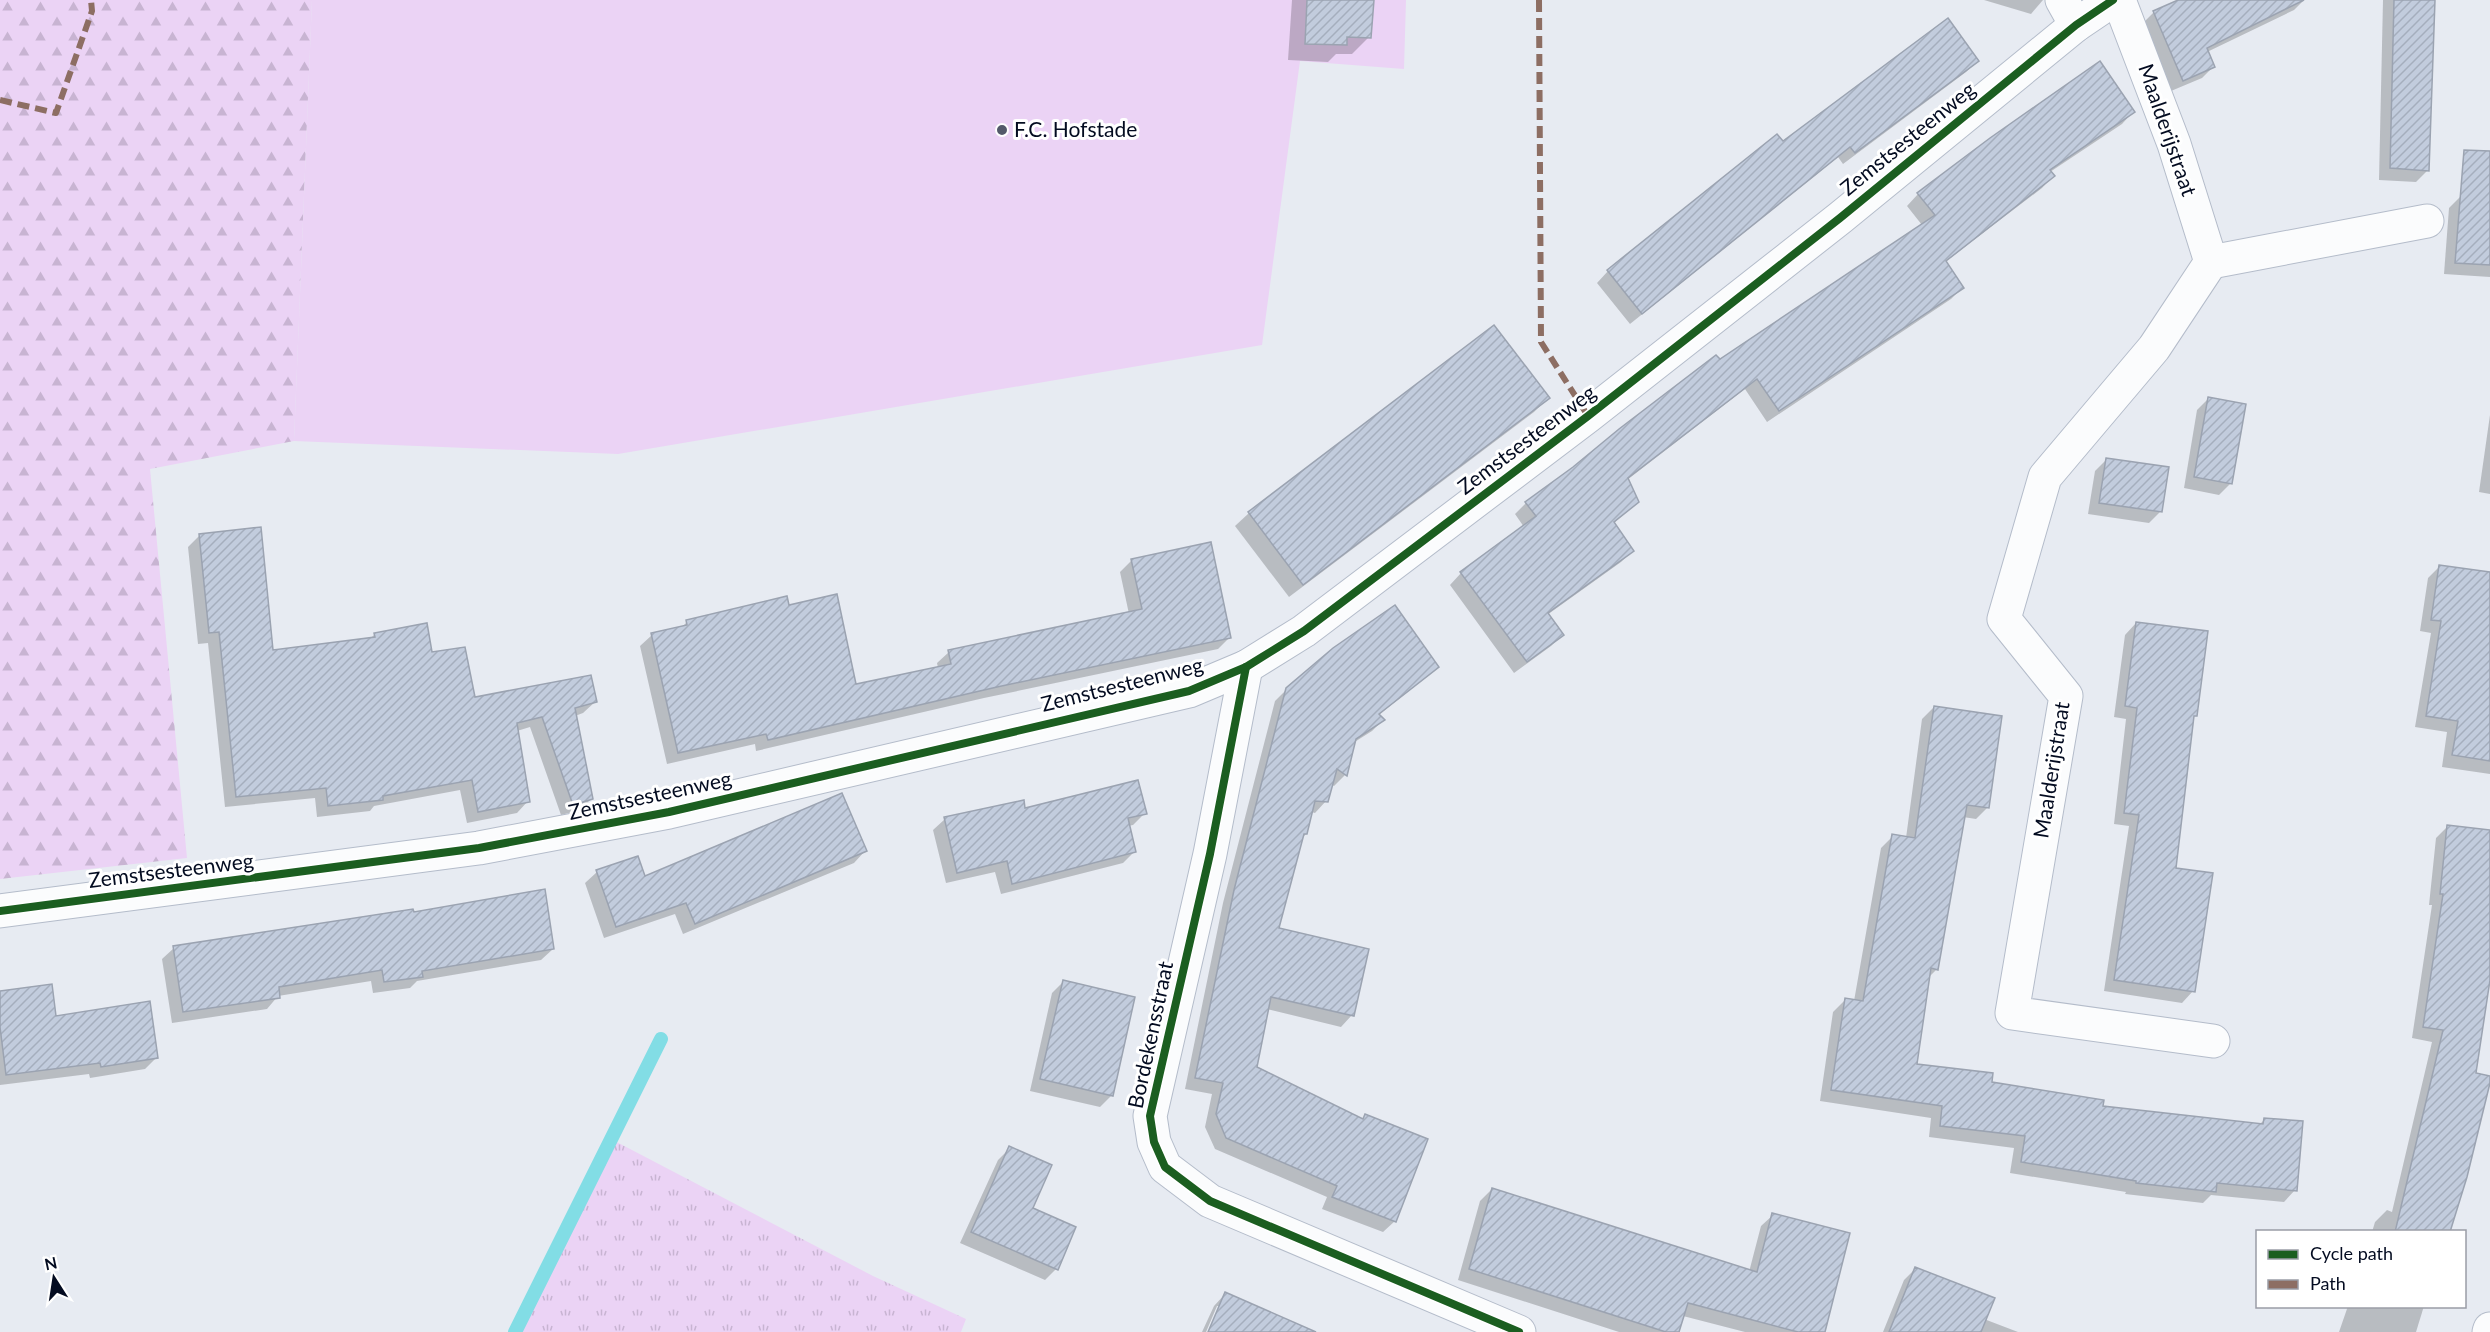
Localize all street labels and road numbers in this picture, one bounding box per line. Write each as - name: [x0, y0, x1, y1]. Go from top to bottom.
- street label: Maalderijstraat: [2134, 60, 2203, 199]
- street label: Zemstsesteenweg: [1835, 76, 1980, 200]
- street label: Zemstsesteenweg: [1452, 379, 1600, 499]
- street label: Zemstsesteenweg: [1038, 651, 1205, 716]
- street label: Maalderijstraat: [2027, 699, 2074, 840]
- street label: Zemstsesteenweg: [566, 765, 734, 824]
- street label: Zemstsesteenweg: [87, 847, 255, 892]
- street label: Bordekensstraat: [1122, 958, 1177, 1111]

